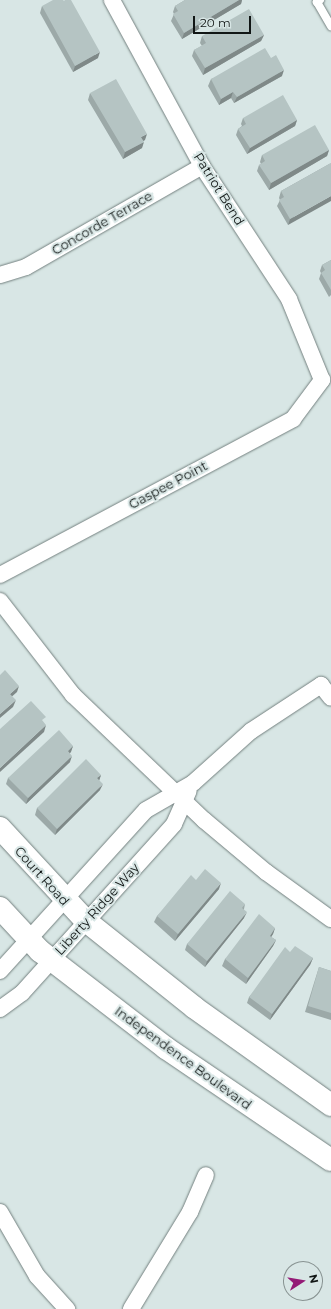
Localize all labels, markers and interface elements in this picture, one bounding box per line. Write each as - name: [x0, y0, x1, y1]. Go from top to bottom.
- scale bar: [195, 8, 253, 34]
- text: 20 m: [200, 15, 231, 30]
- street label: Patriot Bend: [190, 150, 248, 228]
- street label: Concorde Terrace: [49, 188, 155, 258]
- street label: Gaspee Point: [126, 458, 210, 512]
- street label: Court Road: [11, 843, 73, 909]
- street label: Liberty Ridge Way: [52, 860, 142, 958]
- street label: Independence Boulevard: [112, 1003, 254, 1113]
- north arrow: [283, 1261, 323, 1301]
- text: N: [306, 1273, 322, 1285]

